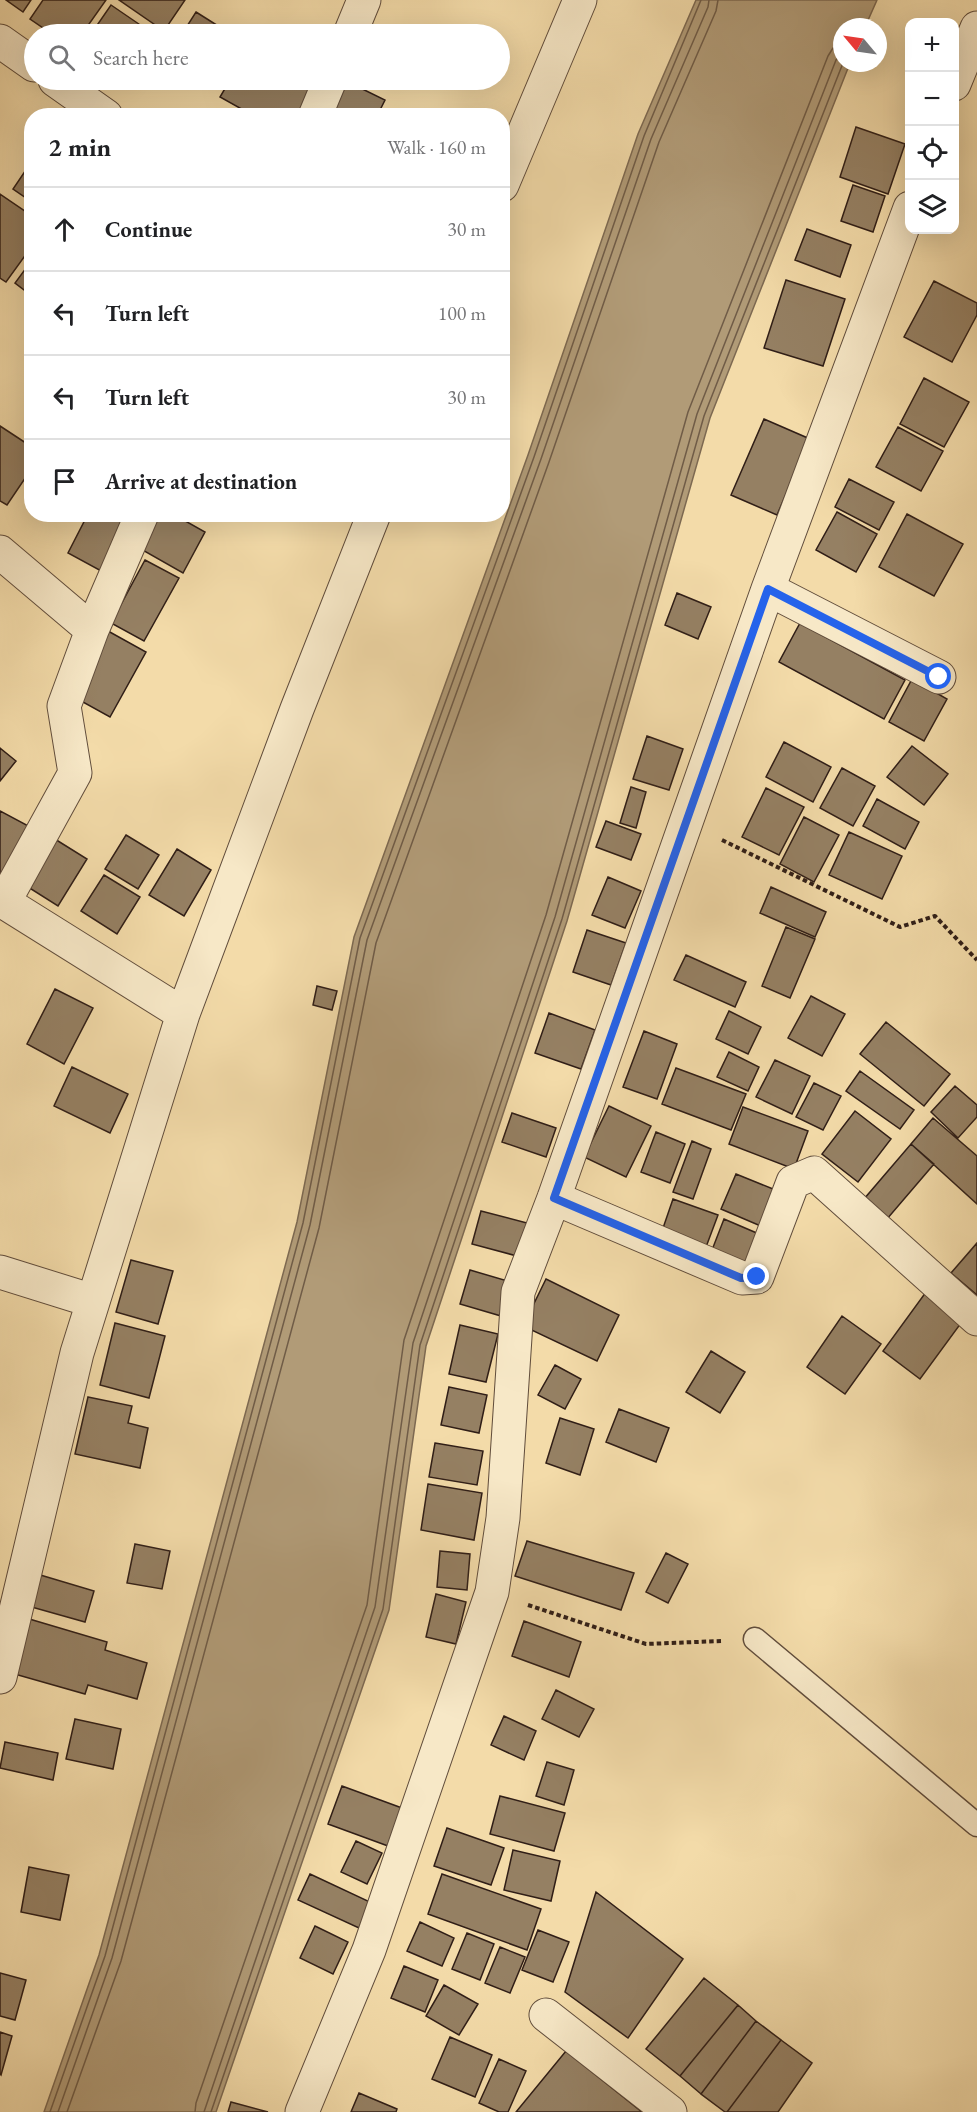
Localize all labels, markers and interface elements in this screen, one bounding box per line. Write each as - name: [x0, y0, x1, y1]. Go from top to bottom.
- north arrow: [833, 18, 887, 72]
- map controls: [905, 18, 959, 234]
- button: +: [905, 18, 959, 72]
- search box: [24, 24, 510, 90]
- icon: search: [45, 41, 78, 74]
- text: Search here: [93, 43, 188, 72]
- button: −: [905, 72, 959, 126]
- button: locate: [905, 126, 959, 180]
- text: 2 min: [48, 130, 111, 164]
- text: Walk · 160 m: [387, 134, 486, 160]
- button: layers: [905, 180, 959, 234]
- icon: ahead: [48, 213, 81, 246]
- text: Continue: [105, 215, 192, 244]
- text: 30 m: [447, 216, 486, 242]
- icon: left: [48, 297, 81, 330]
- text: Turn left: [105, 299, 189, 328]
- text: 100 m: [438, 300, 486, 326]
- icon: left: [48, 381, 81, 414]
- text: Turn left: [105, 383, 189, 412]
- text: 30 m: [447, 384, 486, 410]
- icon: arrive: [48, 465, 81, 498]
- text: Arrive at destination: [105, 467, 297, 496]
- route start: [925, 663, 951, 689]
- route end: [743, 1263, 769, 1289]

